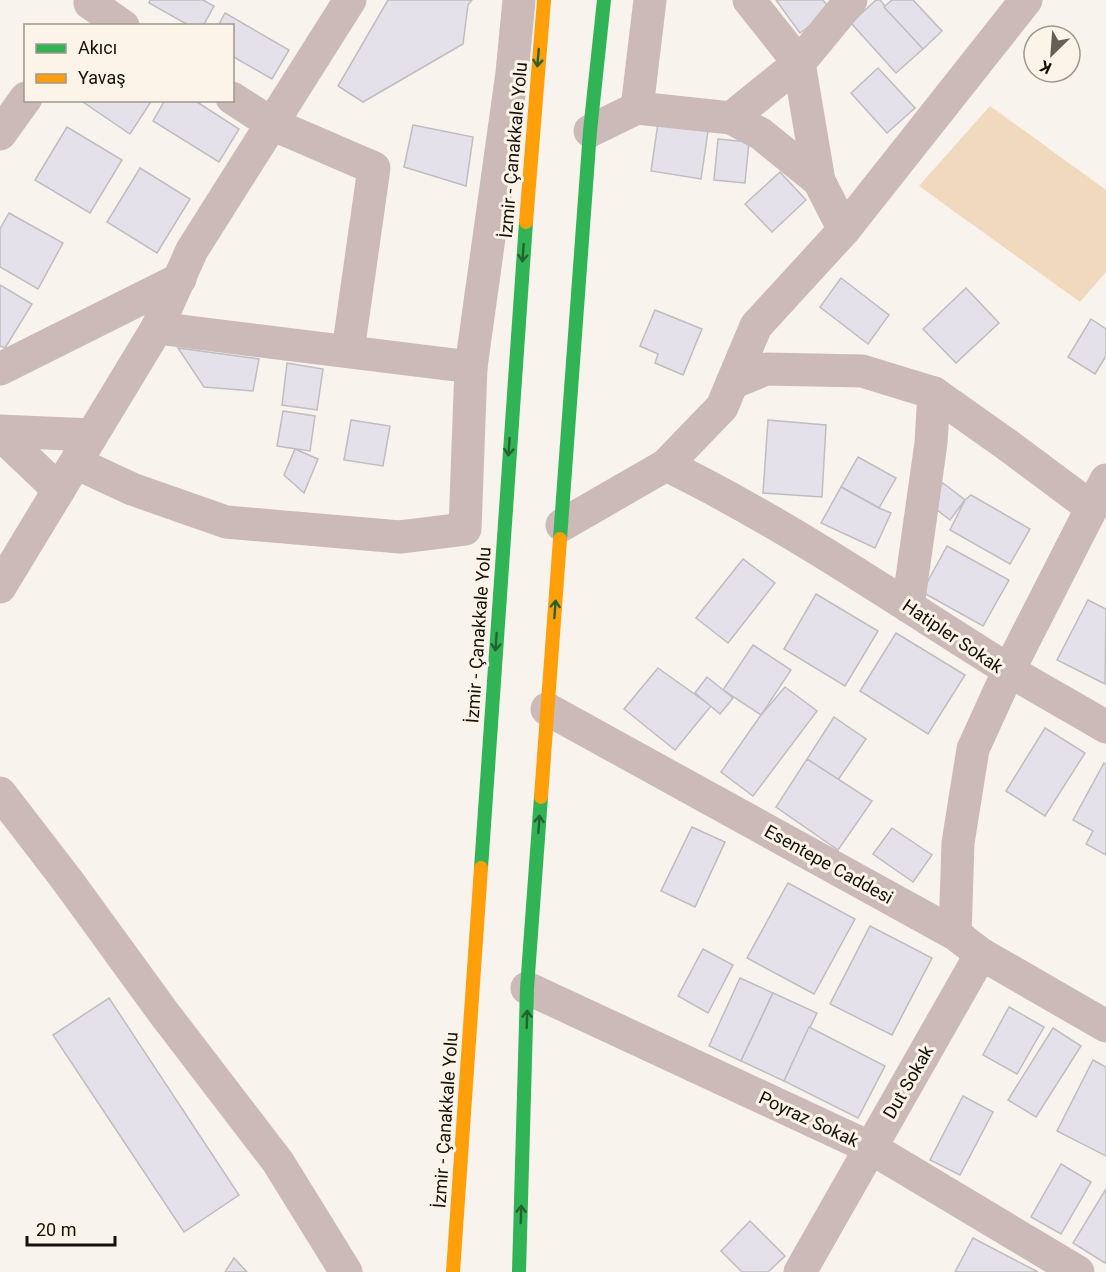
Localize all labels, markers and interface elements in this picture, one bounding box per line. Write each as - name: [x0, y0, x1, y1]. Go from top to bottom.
- legend: [24, 24, 234, 102]
- north arrow: [1022, 24, 1082, 84]
- text: Akıcı: [78, 37, 117, 58]
- one-way arrow: [532, 48, 543, 68]
- text: K: [1036, 56, 1054, 78]
- street label: İzmir - Çanakkale Yolu: [495, 61, 531, 239]
- text: Yavaş: [78, 67, 126, 88]
- one-way arrow: [517, 242, 528, 262]
- one-way arrow: [504, 437, 515, 457]
- street label: İzmir - Çanakkale Yolu: [461, 546, 495, 724]
- street label: Hatipler Sokak: [899, 595, 1008, 678]
- one-way arrow: [550, 599, 561, 619]
- one-way arrow: [490, 631, 501, 651]
- one-way arrow: [534, 815, 545, 835]
- street label: Esentepe Caddesi: [761, 820, 897, 908]
- one-way arrow: [521, 1009, 532, 1029]
- street label: İzmir - Çanakkale Yolu: [428, 1031, 462, 1209]
- street label: Dut Sokak: [879, 1041, 938, 1122]
- street label: Poyraz Sokak: [756, 1087, 863, 1152]
- one-way arrow: [515, 1204, 526, 1224]
- scale bar: [27, 1209, 116, 1247]
- text: 20 m: [36, 1219, 76, 1240]

